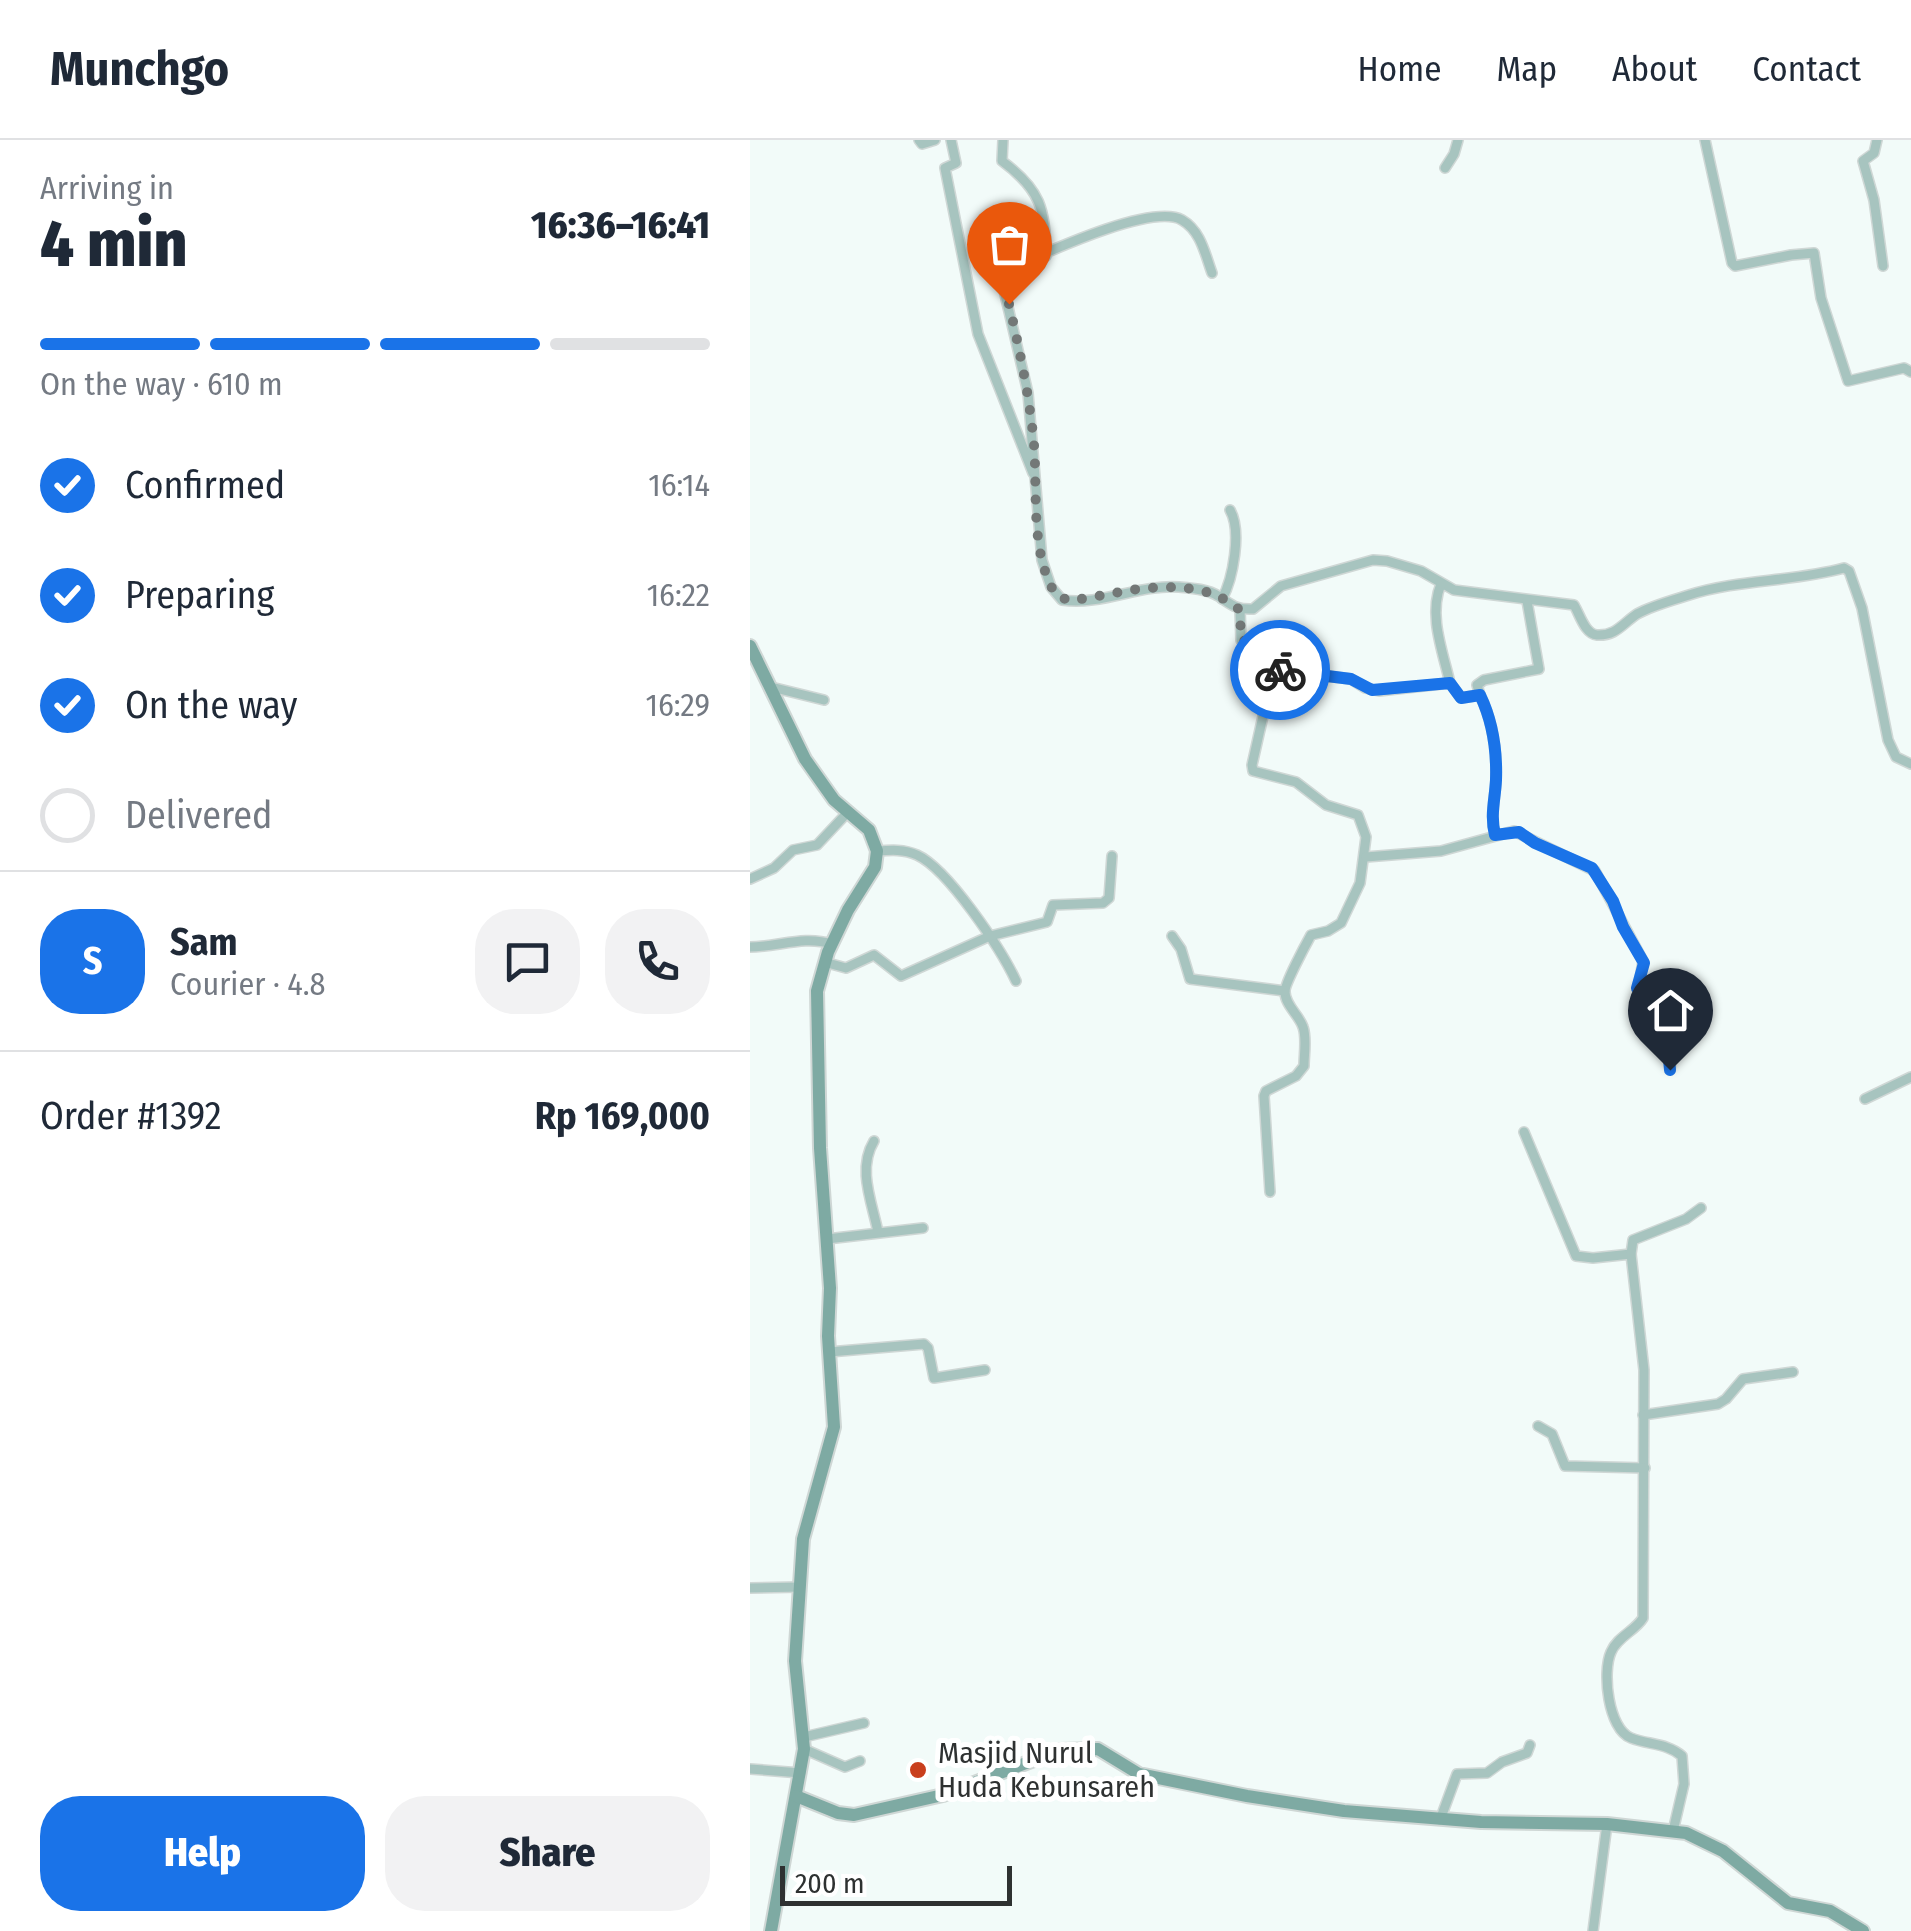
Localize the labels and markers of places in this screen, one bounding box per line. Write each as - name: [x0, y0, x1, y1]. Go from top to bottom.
- pin: [967, 202, 1052, 305]
- pin: [1628, 968, 1713, 1071]
- place label: Masjid Nurul Huda Kebunsareh: [938, 1735, 1155, 1805]
- marker: Masjid Nurul Huda Kebunsareh: [907, 1759, 929, 1781]

